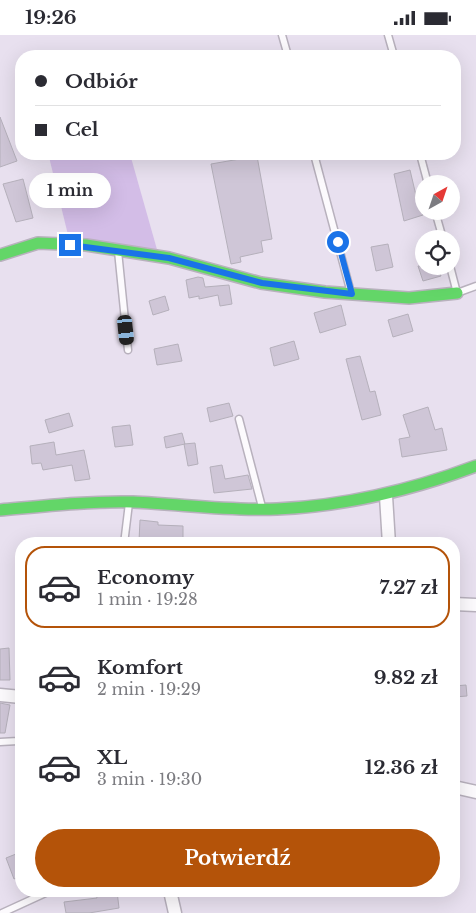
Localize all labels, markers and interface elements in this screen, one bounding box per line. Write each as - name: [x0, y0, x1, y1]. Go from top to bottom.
- text: 19:26: [25, 6, 77, 29]
- text: Odbiór: [65, 70, 138, 93]
- text: Cel: [65, 118, 99, 141]
- callout: 1 min: [29, 173, 111, 207]
- north arrow: [415, 175, 460, 220]
- map controls: [415, 175, 460, 275]
- text: 1 min: [47, 180, 93, 200]
- button: locate: [415, 230, 460, 275]
- route start: [327, 231, 349, 253]
- route end: [59, 234, 81, 256]
- car: [116, 314, 135, 346]
- icon: car: [37, 565, 82, 610]
- text: Economy: [97, 566, 194, 589]
- text: 7.27 zł: [380, 576, 438, 599]
- text: 1 min · 19:28: [97, 589, 198, 609]
- icon: car: [37, 655, 82, 700]
- text: Komfort: [97, 656, 183, 679]
- text: 9.82 zł: [374, 666, 438, 689]
- text: 2 min · 19:29: [97, 679, 201, 699]
- icon: car: [37, 745, 82, 790]
- text: XL: [97, 746, 127, 769]
- text: 12.36 zł: [365, 756, 438, 779]
- text: 3 min · 19:30: [97, 769, 202, 789]
- button: Potwierdź: [35, 829, 440, 887]

